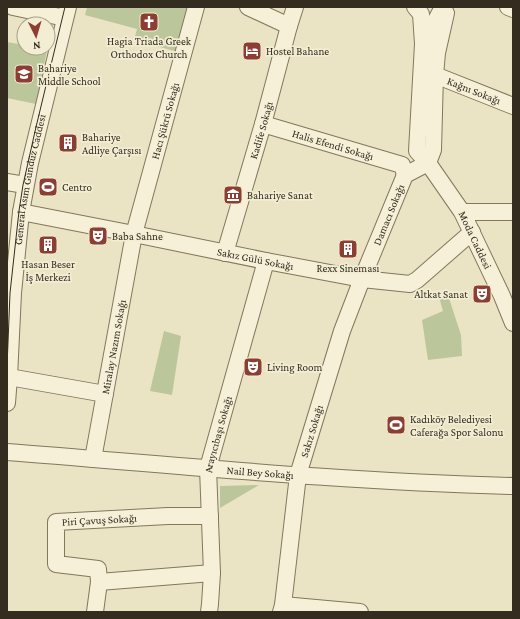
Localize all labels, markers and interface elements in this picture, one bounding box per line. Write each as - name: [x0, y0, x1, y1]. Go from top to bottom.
- church icon: Hagia Triada Greek Orthodox Church: [138, 11, 160, 33]
- north arrow: [16, 16, 56, 56]
- place label: Hagia Triada Greek Orthodox Church: [107, 35, 192, 60]
- text: N: [32, 40, 41, 52]
- hotel icon: Hostel Bahane: [241, 40, 263, 62]
- place label: Hostel Bahane: [266, 45, 329, 57]
- place label: Bahariye Middle School: [38, 62, 101, 87]
- school or university icon: Bahariye Middle School: [13, 63, 35, 85]
- street label: Kağnı Sokağı: [445, 74, 503, 107]
- street label: Hacı Şükrü Sokağı: [149, 81, 181, 161]
- street label: Kadife Sokağı: [247, 100, 275, 160]
- street label: General Asım Gündüz Caddesi: [12, 113, 48, 246]
- street label: Halis Efendi Sokağı: [291, 127, 375, 163]
- place label: Bahariye Adliye Çarşısı: [82, 131, 142, 157]
- building icon: Bahariye Adliye Çarşısı: [57, 132, 79, 154]
- sports icon: Centro: [37, 176, 59, 198]
- place label: Centro: [62, 181, 92, 193]
- street label: Damacı Sokağı: [371, 182, 407, 247]
- museum icon: Bahariye Sanat: [222, 184, 244, 206]
- place label: Bahariye Sanat: [247, 189, 313, 202]
- street label: Moda Caddesi: [456, 209, 494, 271]
- theatre icon: Baba Sahne: [87, 225, 109, 247]
- place label: Baba Sahne: [112, 230, 163, 242]
- building icon: Hasan Beser İş Merkezi: [37, 234, 59, 256]
- building icon: Rexx Sineması: [337, 238, 359, 260]
- street label: Sakız Gülü Sokağı: [216, 245, 295, 273]
- place label: Hasan Beser İş Merkezi: [21, 258, 75, 284]
- place label: Rexx Sineması: [317, 262, 380, 274]
- theatre icon: Altkat Sanat: [471, 283, 493, 305]
- place label: Altkat Sanat: [414, 288, 468, 300]
- street label: Miralay Nazım Sokağı: [99, 299, 129, 395]
- theatre icon: Living Room: [242, 356, 264, 378]
- place label: Living Room: [267, 361, 323, 374]
- street label: Arayıcıbaşı Sokağı: [202, 394, 234, 473]
- street label: Sakız Sokağı: [298, 403, 325, 459]
- place label: Kadıköy Belediyesi Caferağa Spor Salonu: [410, 413, 504, 439]
- sports icon: Kadıköy Belediyesi Caferağa Spor Salonu: [385, 414, 407, 436]
- street label: Nail Bey Sokağı: [226, 464, 294, 482]
- street label: Piri Çavuş Sokağı: [61, 512, 137, 528]

